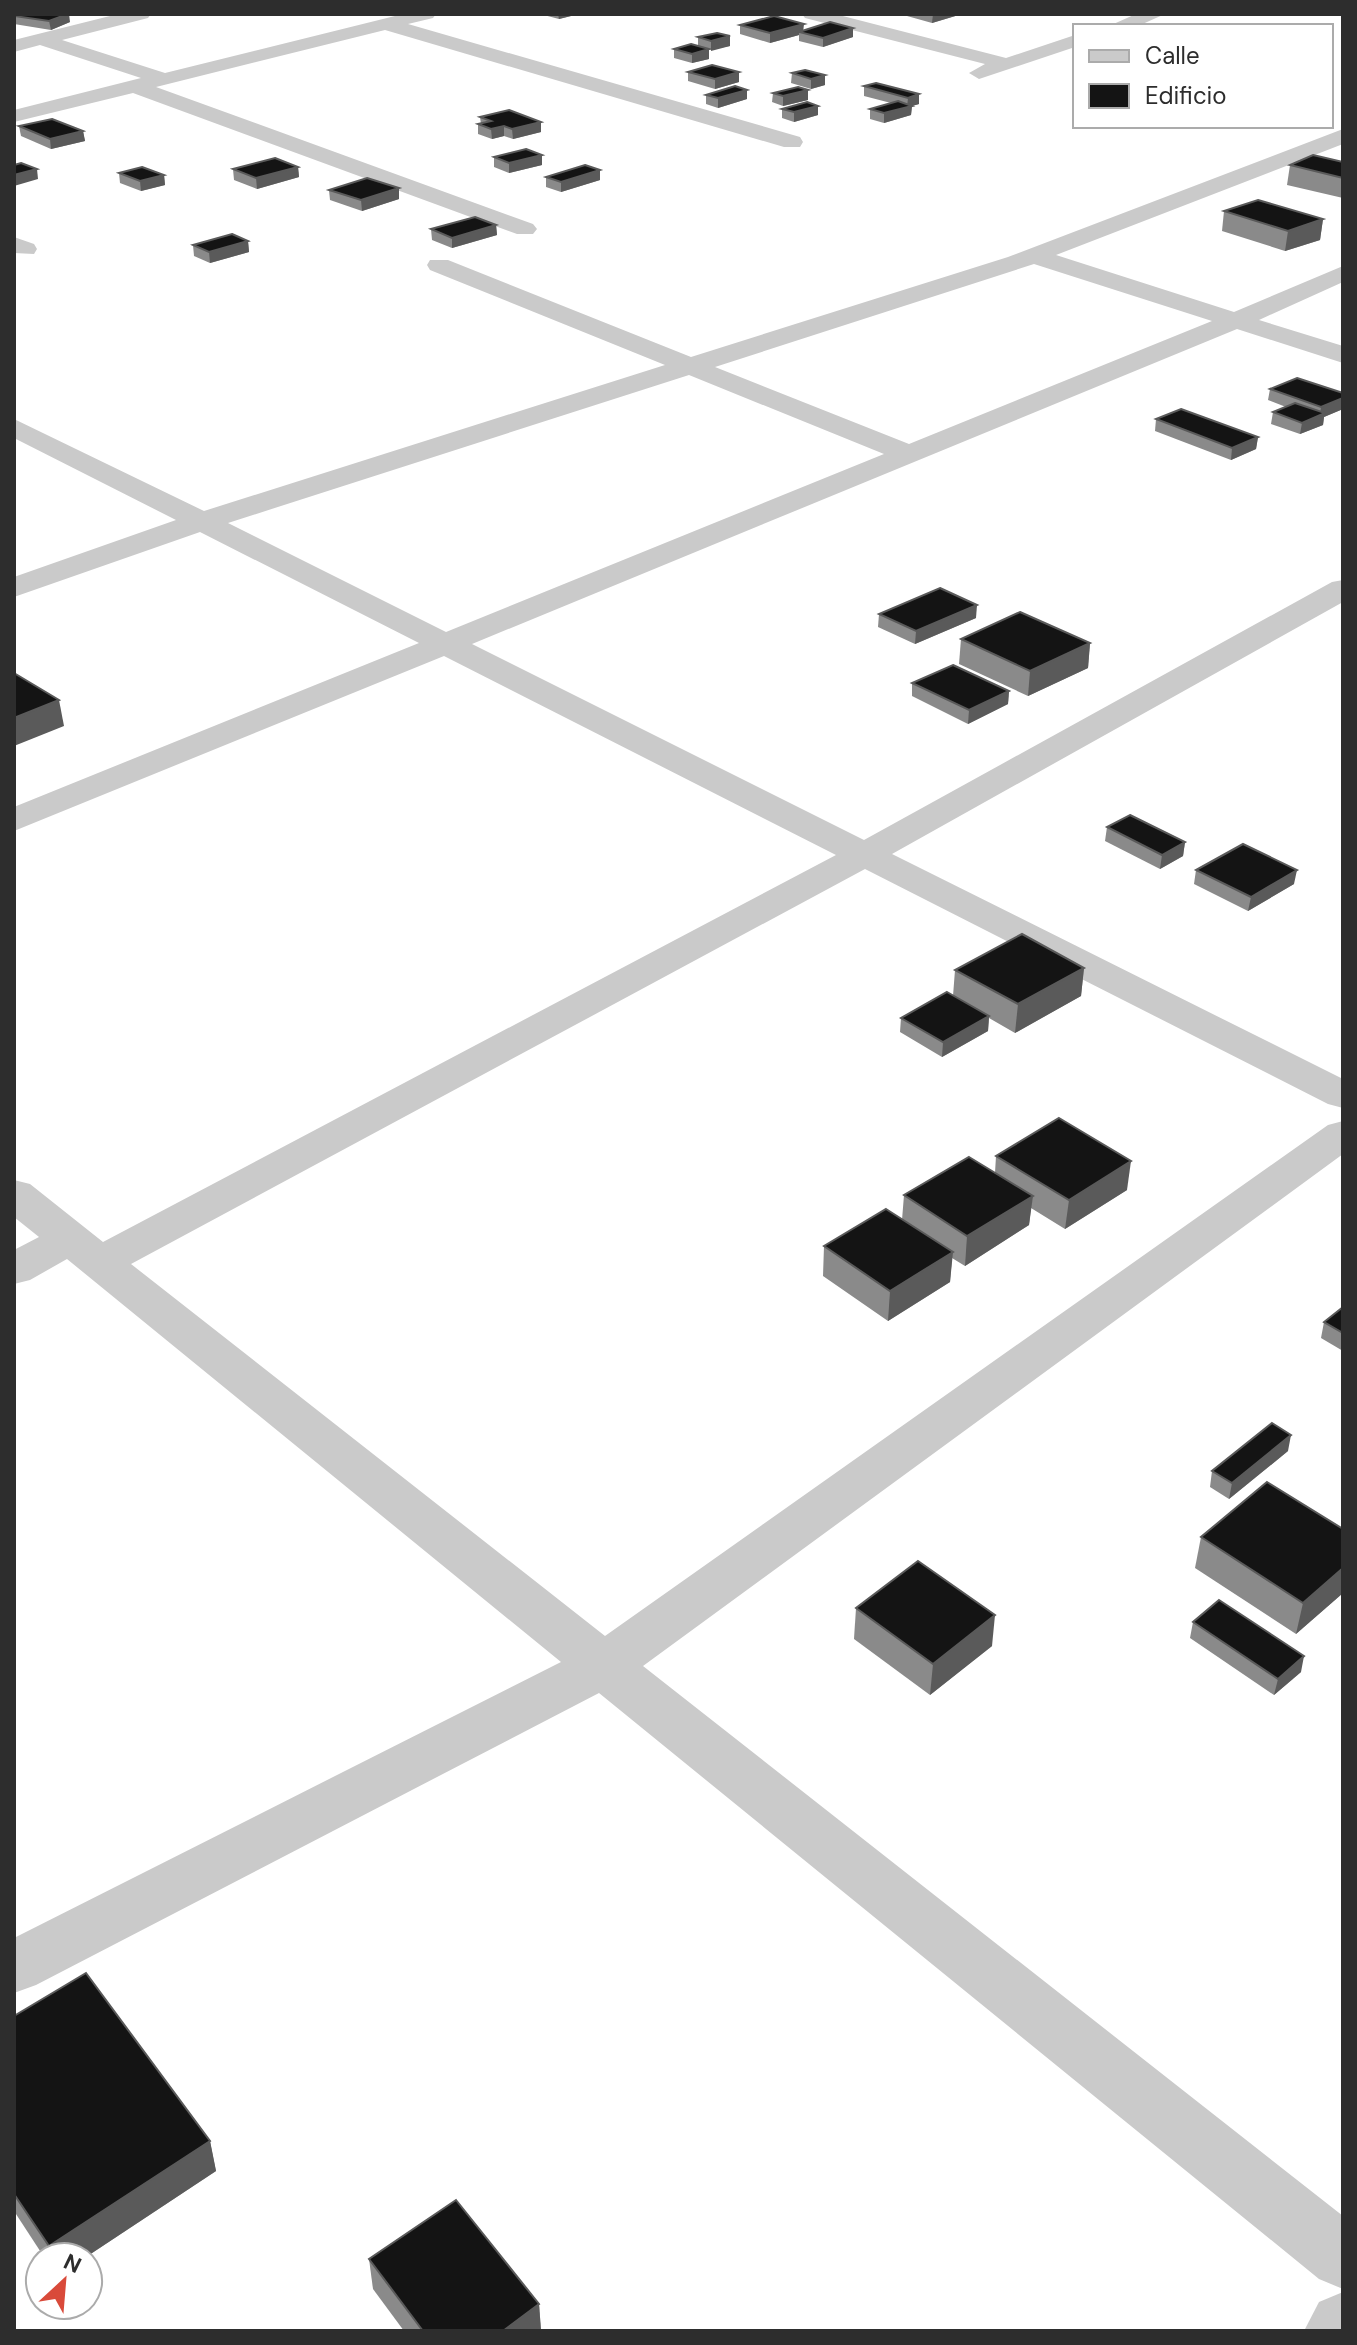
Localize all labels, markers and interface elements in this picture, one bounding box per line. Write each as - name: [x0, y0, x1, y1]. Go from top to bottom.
- legend: [1073, 24, 1333, 128]
- text: Calle: [1145, 40, 1200, 71]
- text: Edificio: [1145, 80, 1227, 111]
- north arrow: [24, 2241, 104, 2321]
- text: N: [59, 2247, 86, 2280]

